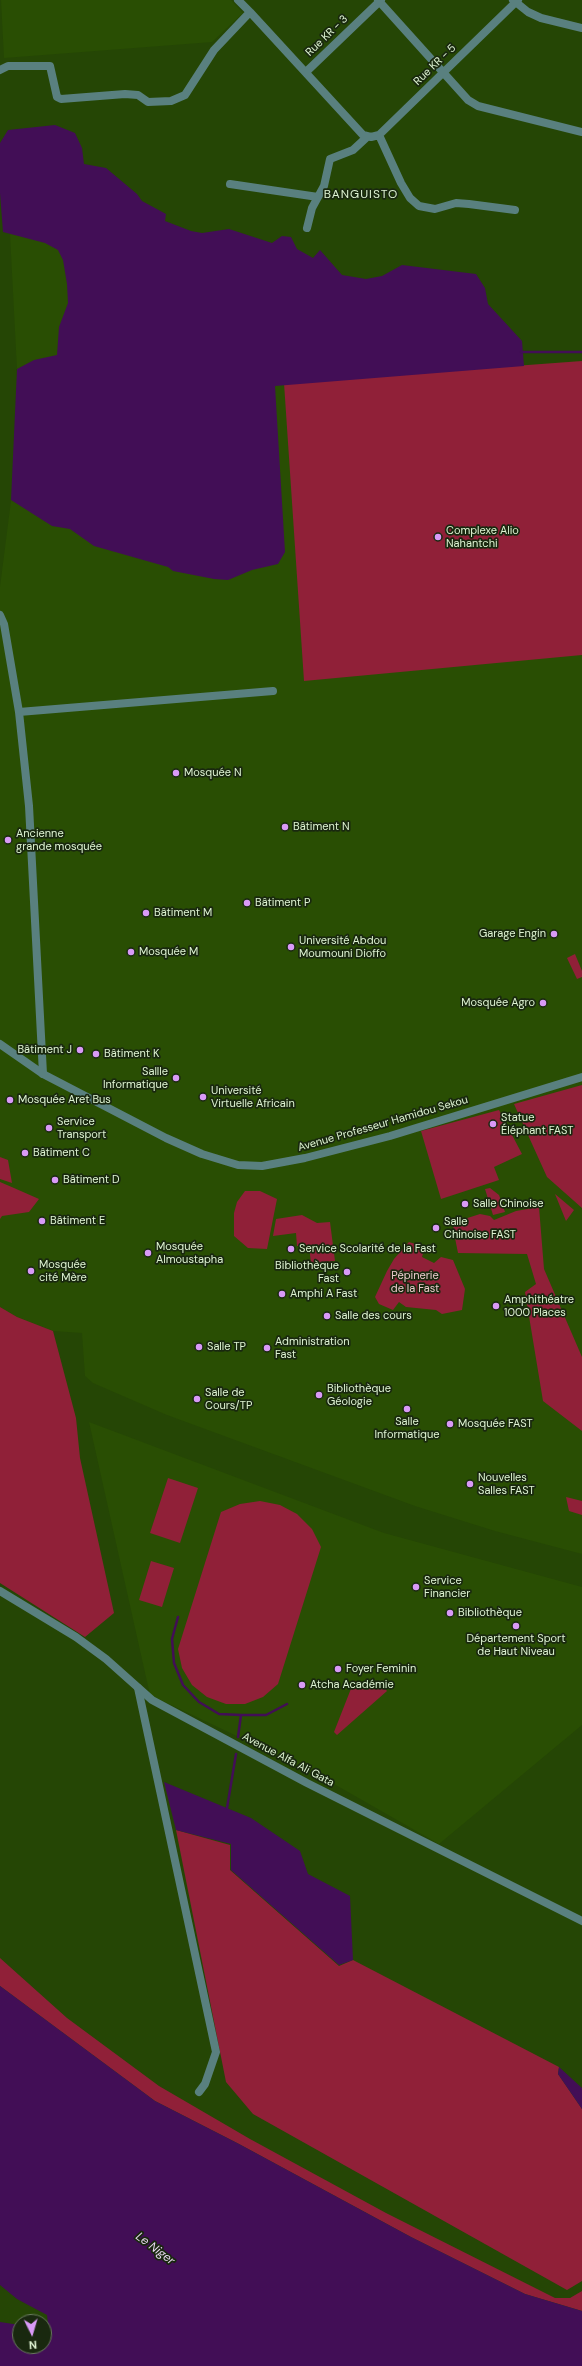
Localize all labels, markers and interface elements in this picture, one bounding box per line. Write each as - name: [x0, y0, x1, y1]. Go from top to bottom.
- street label: Rue KR - 3: [303, 13, 351, 59]
- street label: Rue KR - 5: [411, 42, 459, 88]
- district label: BANGUISTO: [324, 188, 398, 202]
- place label: Complexe Alio Nahantchi: [446, 524, 519, 550]
- marker: Complexe Alio Nahantchi: [433, 532, 443, 542]
- place label: Mosquée N: [184, 766, 242, 780]
- marker: Mosquée N: [171, 768, 181, 778]
- place label: Bâtiment N: [293, 820, 350, 834]
- marker: Bâtiment N: [280, 822, 290, 832]
- place label: Ancienne grande mosquée: [16, 827, 102, 853]
- marker: Ancienne grande mosquée: [3, 835, 13, 845]
- place label: Bâtiment P: [255, 896, 310, 910]
- marker: Bâtiment P: [242, 898, 252, 908]
- place label: Bâtiment M: [154, 906, 212, 920]
- marker: Bâtiment M: [141, 908, 151, 918]
- place label: Garage Engin: [479, 927, 546, 941]
- marker: Garage Engin: [549, 929, 559, 939]
- place label: Université Abdou Moumouni Dioffo: [299, 934, 386, 960]
- marker: Université Abdou Moumouni Dioffo: [286, 942, 296, 952]
- place label: Mosquée M: [139, 945, 198, 959]
- marker: Mosquée M: [126, 947, 136, 957]
- place label: Mosquée Agro: [461, 996, 535, 1010]
- marker: Mosquée Agro: [538, 998, 548, 1008]
- place label: Bâtiment J: [17, 1043, 72, 1057]
- marker: Bâtiment J: [75, 1045, 85, 1055]
- place label: Bâtiment K: [104, 1047, 159, 1061]
- marker: Bâtiment K: [91, 1049, 101, 1059]
- place label: Sallle Informatique: [103, 1065, 168, 1091]
- marker: Sallle Informatique: [171, 1073, 181, 1083]
- place label: Université Virtuelle Africain: [211, 1084, 295, 1110]
- marker: Université Virtuelle Africain: [198, 1092, 208, 1102]
- place label: Mosquée Aret Bus: [18, 1093, 111, 1107]
- street label: Avenue Professeur Hamidou Sekou: [296, 1093, 470, 1155]
- marker: Mosquée Aret Bus: [5, 1095, 15, 1105]
- place label: Statue Éléphant FAST: [501, 1111, 573, 1137]
- place label: Service Transport: [57, 1115, 106, 1141]
- marker: Statue Éléphant FAST: [488, 1119, 498, 1129]
- marker: Service Transport: [44, 1123, 54, 1133]
- place label: Bâtiment C: [33, 1146, 90, 1160]
- marker: Bâtiment C: [20, 1148, 30, 1158]
- place label: Bâtiment D: [63, 1173, 120, 1187]
- marker: Bâtiment D: [50, 1175, 60, 1185]
- place label: Salle Chinoise: [473, 1197, 544, 1211]
- marker: Salle Chinoise: [460, 1199, 470, 1209]
- place label: Bâtiment E: [50, 1214, 105, 1228]
- place label: Salle Chinoise FAST: [444, 1215, 516, 1241]
- marker: Bâtiment E: [37, 1216, 47, 1226]
- marker: Salle Chinoise FAST: [431, 1223, 441, 1233]
- place label: Mosquée Almoustapha: [156, 1240, 223, 1266]
- place label: Service Scolarité de la Fast: [299, 1242, 436, 1256]
- marker: Service Scolarité de la Fast: [286, 1244, 296, 1254]
- marker: Mosquée Almoustapha: [143, 1248, 153, 1258]
- place label: Mosquée cité Mère: [39, 1258, 87, 1284]
- place label: Bibliothèque Fast: [275, 1259, 339, 1285]
- marker: Mosquée cité Mère: [26, 1266, 36, 1276]
- marker: Bibliothèque Fast: [342, 1267, 352, 1277]
- park label: Pépinerie de la Fast: [391, 1269, 439, 1295]
- place label: Amphi A Fast: [290, 1287, 357, 1301]
- marker: Amphi A Fast: [277, 1289, 287, 1299]
- place label: Amphithéatre 1000 Places: [504, 1293, 574, 1319]
- marker: Amphithéatre 1000 Places: [491, 1301, 501, 1311]
- place label: Salle des cours: [335, 1309, 412, 1323]
- marker: Salle des cours: [322, 1311, 332, 1321]
- place label: Administration Fast: [275, 1335, 350, 1361]
- place label: Salle TP: [207, 1340, 246, 1354]
- marker: Salle TP: [194, 1342, 204, 1352]
- marker: Administration Fast: [262, 1343, 272, 1353]
- place label: Bibliothèque Géologie: [327, 1382, 391, 1408]
- place label: Salle de Cours/TP: [205, 1386, 252, 1412]
- marker: Bibliothèque Géologie: [314, 1390, 324, 1400]
- marker: Salle de Cours/TP: [192, 1394, 202, 1404]
- marker: Salle Informatique: [402, 1404, 412, 1414]
- place label: Salle Informatique: [374, 1415, 440, 1441]
- place label: Mosquée FAST: [458, 1417, 533, 1431]
- marker: Mosquée FAST: [445, 1419, 455, 1429]
- place label: Nouvelles Salles FAST: [478, 1471, 535, 1497]
- marker: Nouvelles Salles FAST: [465, 1479, 475, 1489]
- place label: Service Financier: [424, 1574, 470, 1600]
- marker: Service Financier: [411, 1582, 421, 1592]
- place label: Bibliothèque: [458, 1606, 522, 1620]
- marker: Bibliothèque: [445, 1608, 455, 1618]
- marker: Département Sport de Haut Niveau: [511, 1621, 521, 1631]
- place label: Département Sport de Haut Niveau: [467, 1632, 565, 1658]
- place label: Foyer Feminin: [346, 1662, 416, 1676]
- marker: Foyer Feminin: [333, 1664, 343, 1674]
- place label: Atcha Académie: [310, 1678, 394, 1692]
- marker: Atcha Académie: [297, 1680, 307, 1690]
- street label: Avenue Alfa Ali Gata: [240, 1730, 336, 1790]
- water label: Le Niger: [133, 2230, 177, 2268]
- north arrow: [12, 2314, 52, 2354]
- text: N: [28, 2338, 38, 2352]

